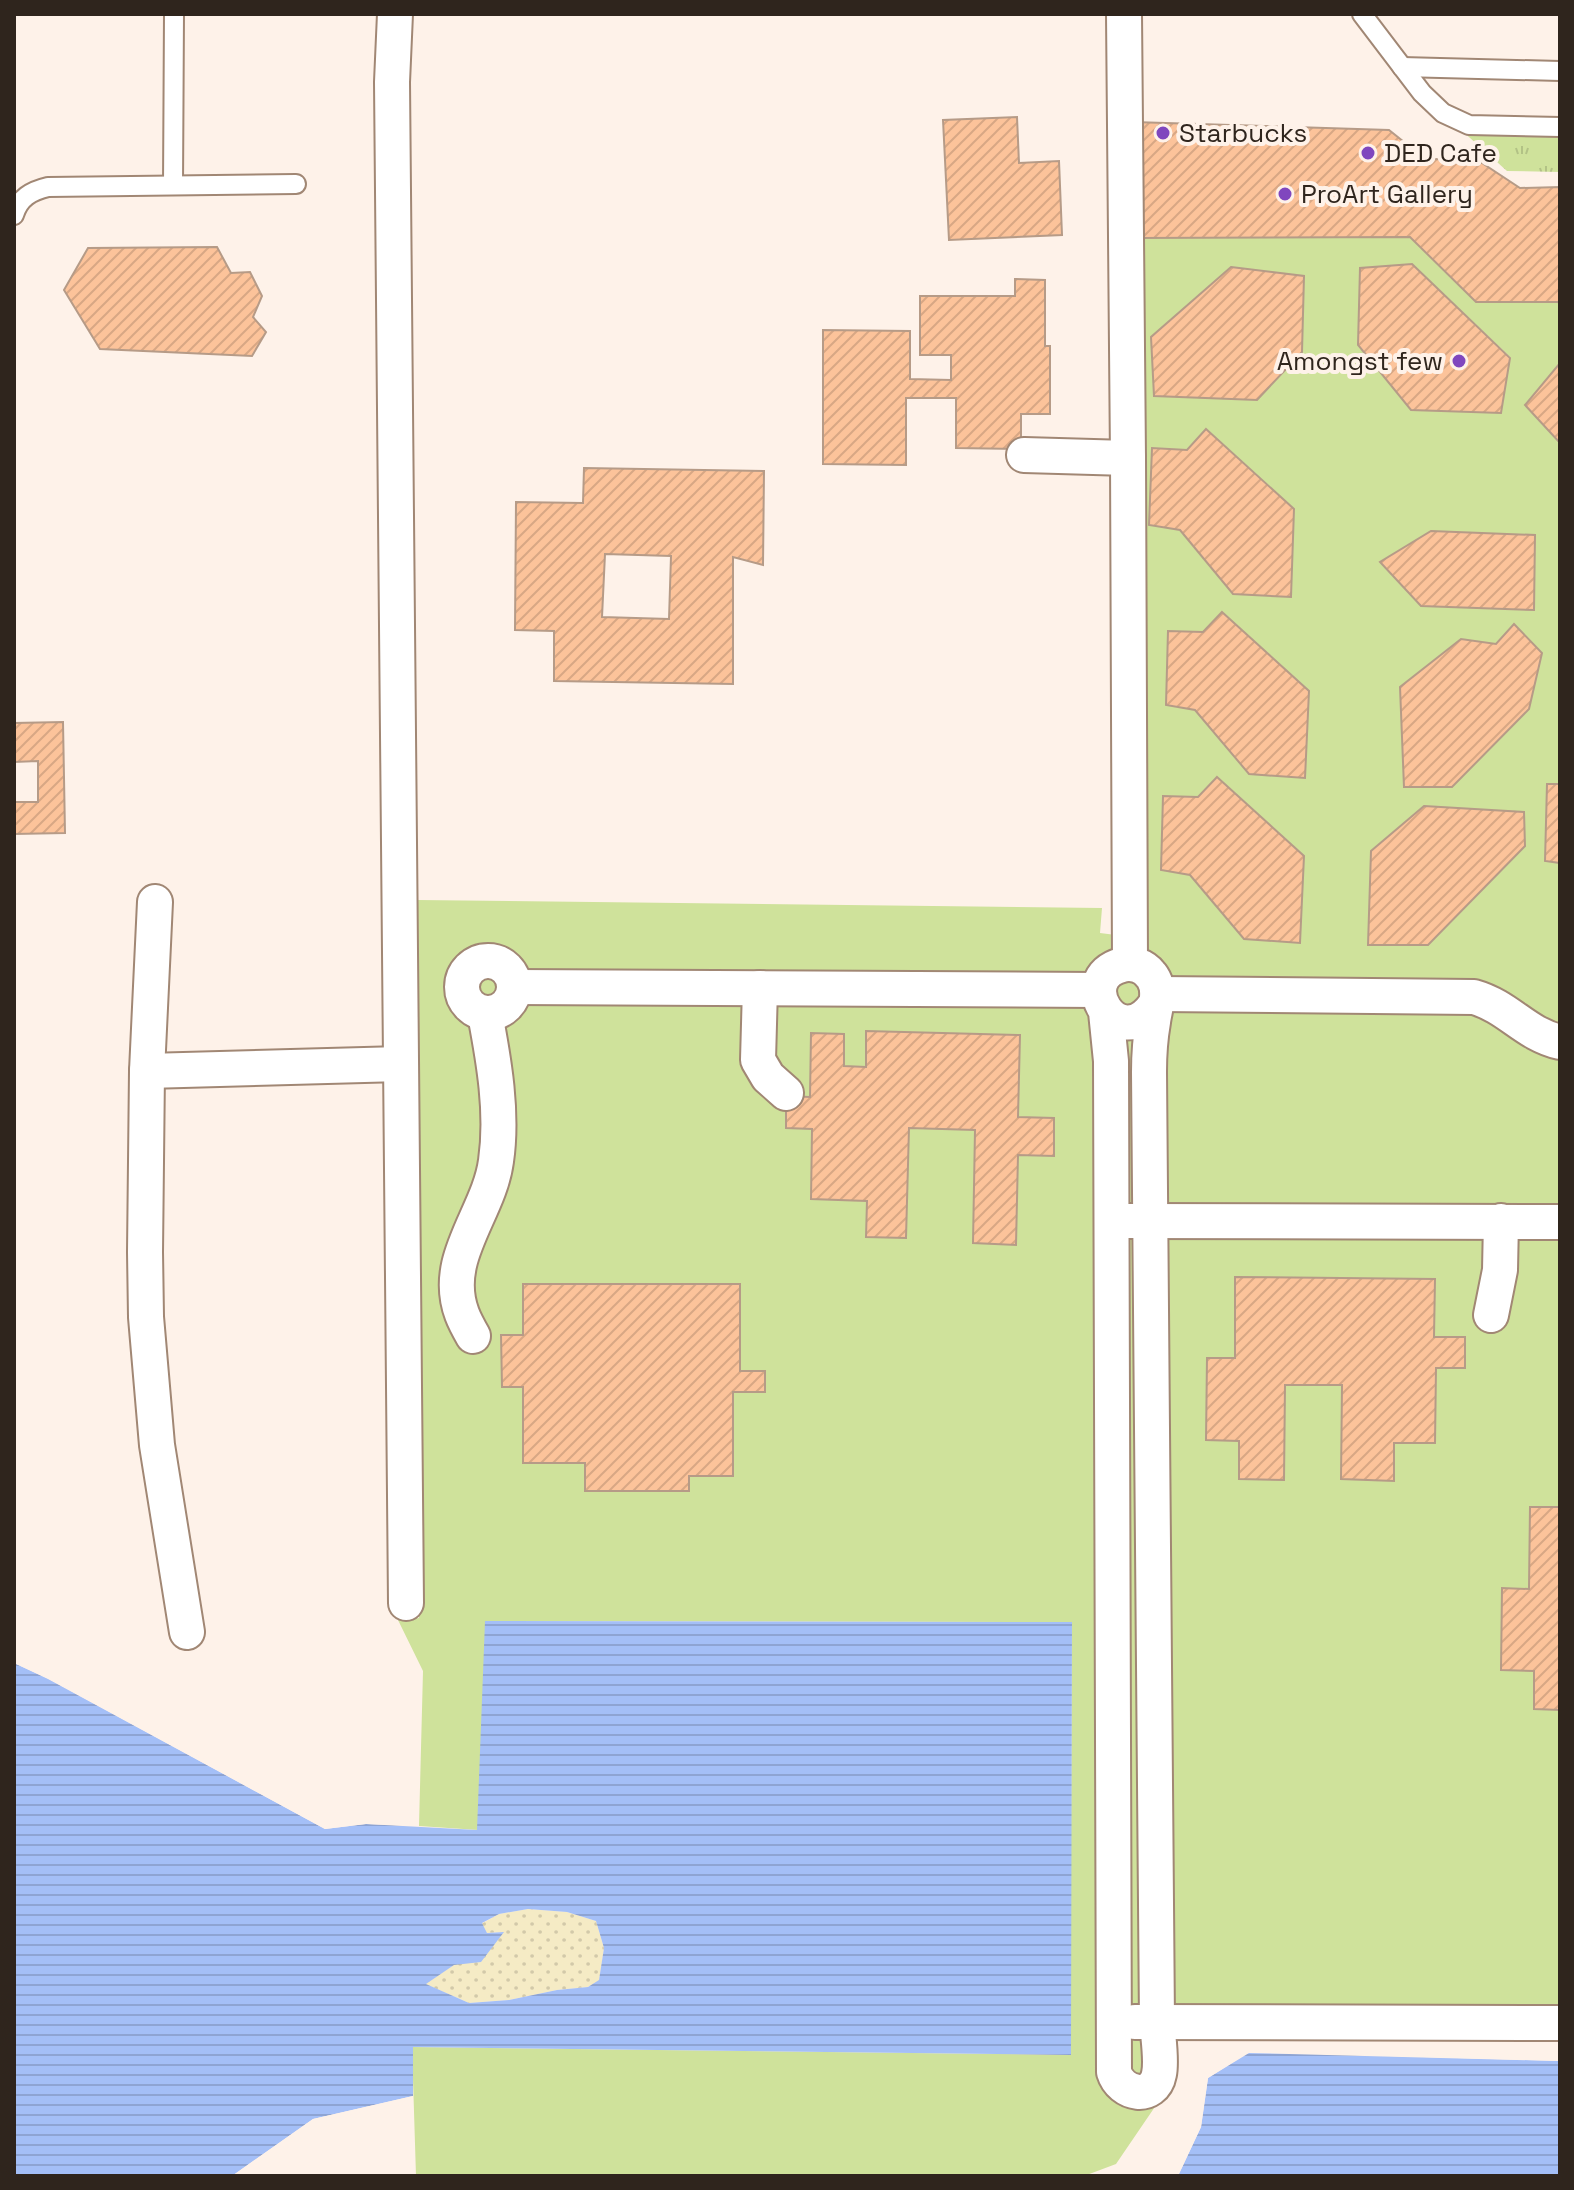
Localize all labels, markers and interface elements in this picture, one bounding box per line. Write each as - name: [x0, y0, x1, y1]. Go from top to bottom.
- place label: Starbucks: [1179, 116, 1307, 150]
- marker: Starbucks: [1154, 124, 1172, 142]
- place label: DED Cafe: [1384, 136, 1497, 170]
- marker: DED Cafe: [1359, 144, 1377, 162]
- place label: ProArt Gallery: [1301, 177, 1473, 211]
- marker: ProArt Gallery: [1276, 185, 1294, 203]
- place label: Amongst few: [1277, 344, 1443, 378]
- marker: Amongst few: [1450, 352, 1468, 370]

